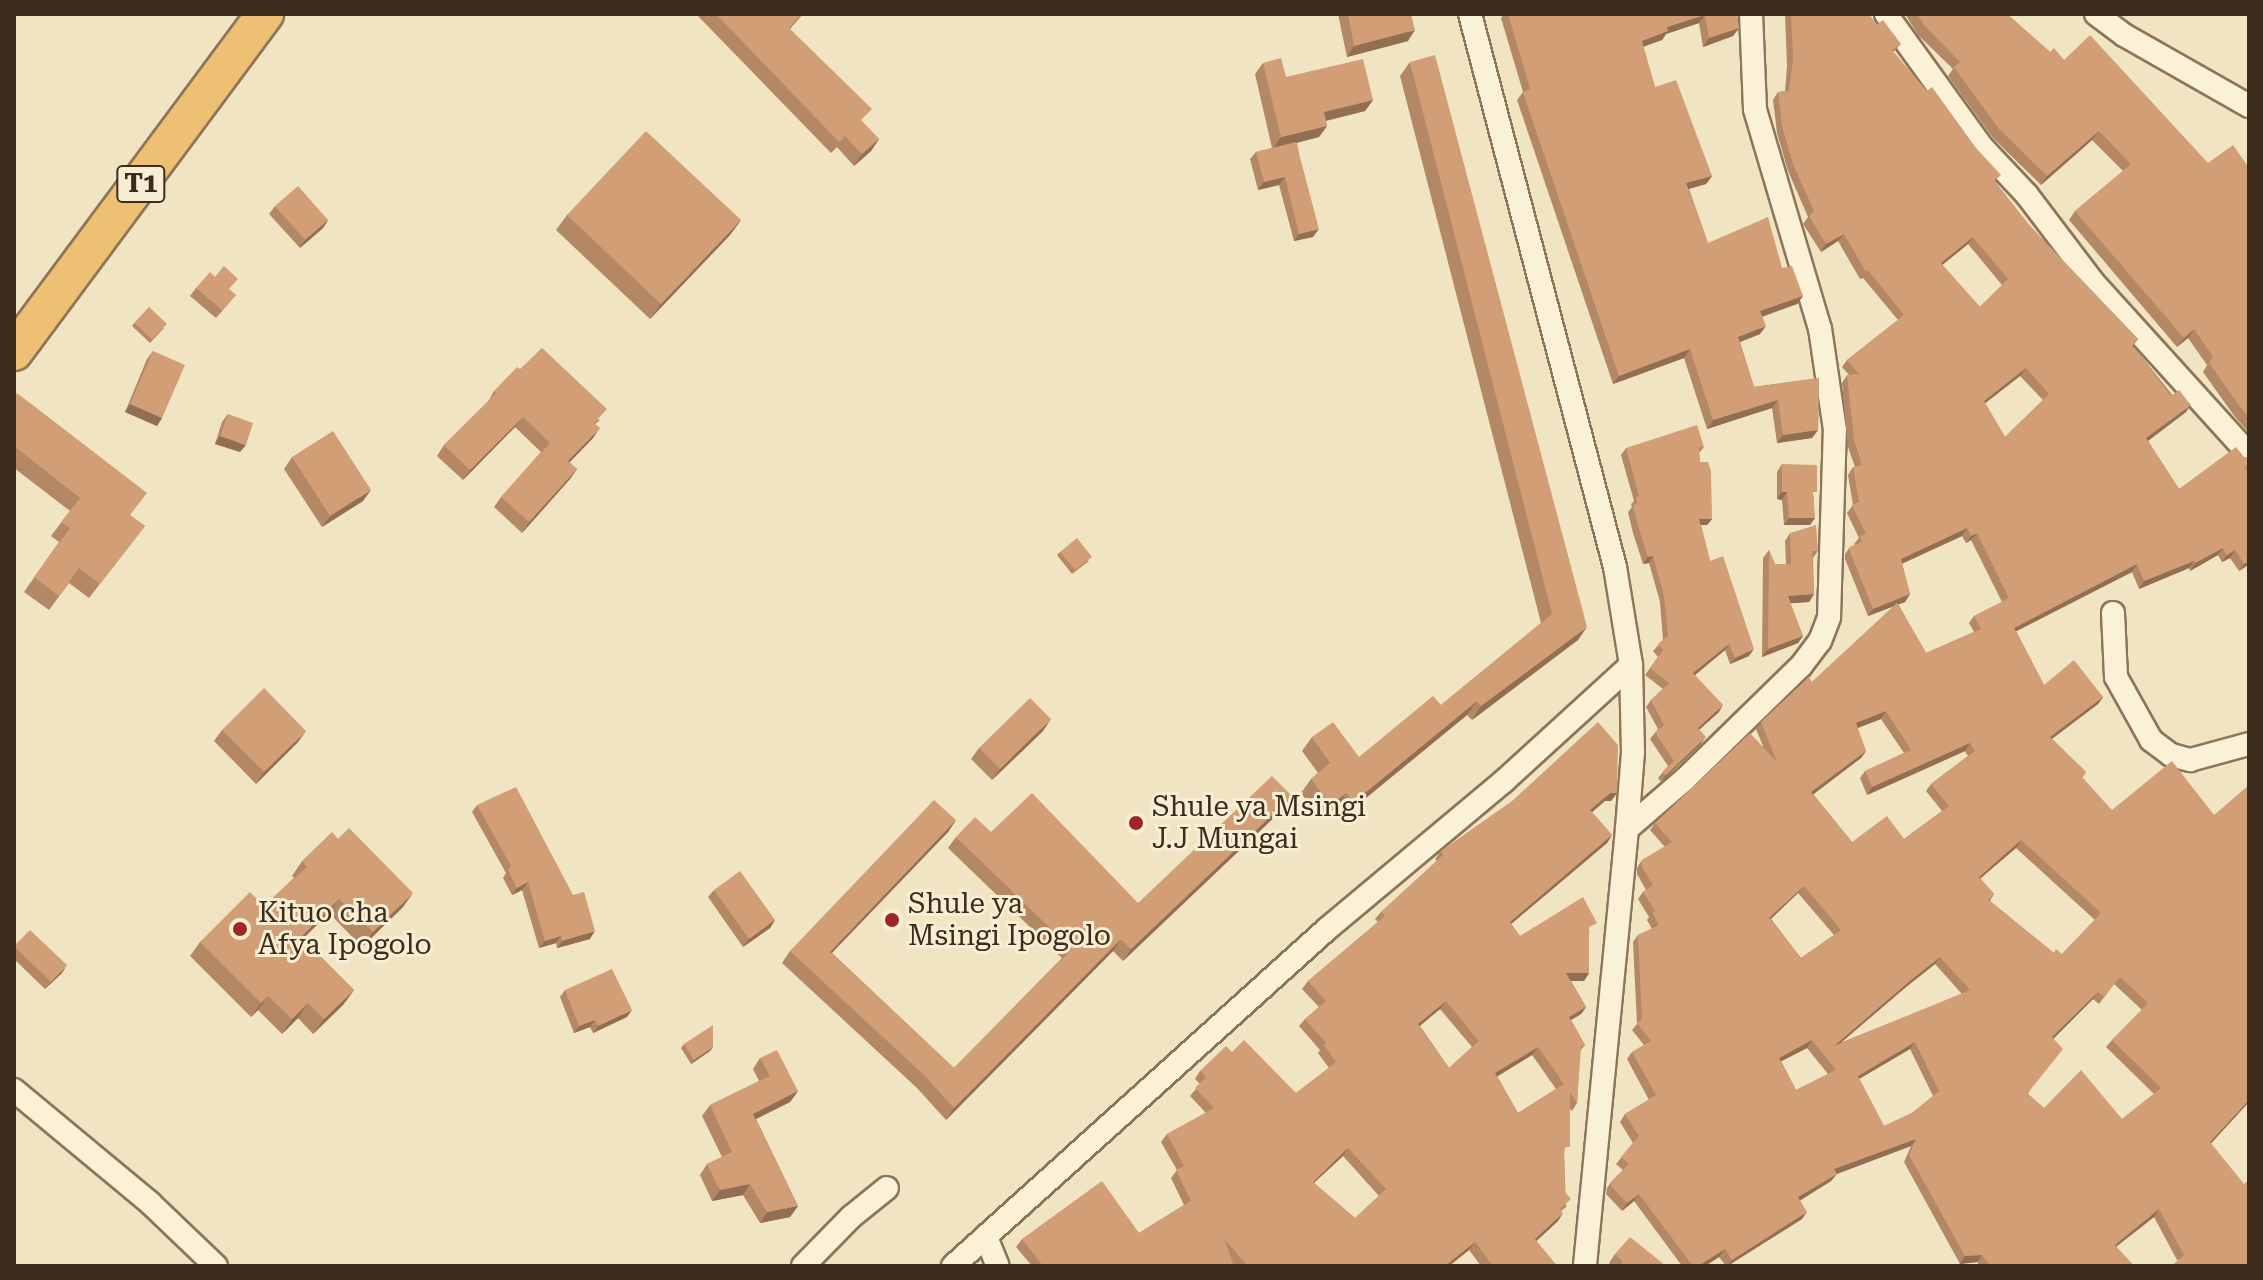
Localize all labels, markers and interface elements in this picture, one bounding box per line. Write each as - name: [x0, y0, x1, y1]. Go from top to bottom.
- road number: T1: [115, 162, 167, 206]
- place label: Shule ya Msingi J.J Mungai: [1152, 790, 1366, 856]
- marker: Shule ya Msingi J.J Mungai: [1127, 814, 1145, 832]
- place label: Shule ya Msingi Ipogolo: [908, 887, 1111, 953]
- place label: Kituo cha Afya Ipogolo: [258, 896, 432, 962]
- marker: Shule ya Msingi Ipogolo: [883, 911, 901, 929]
- marker: Kituo cha Afya Ipogolo: [229, 918, 251, 940]

